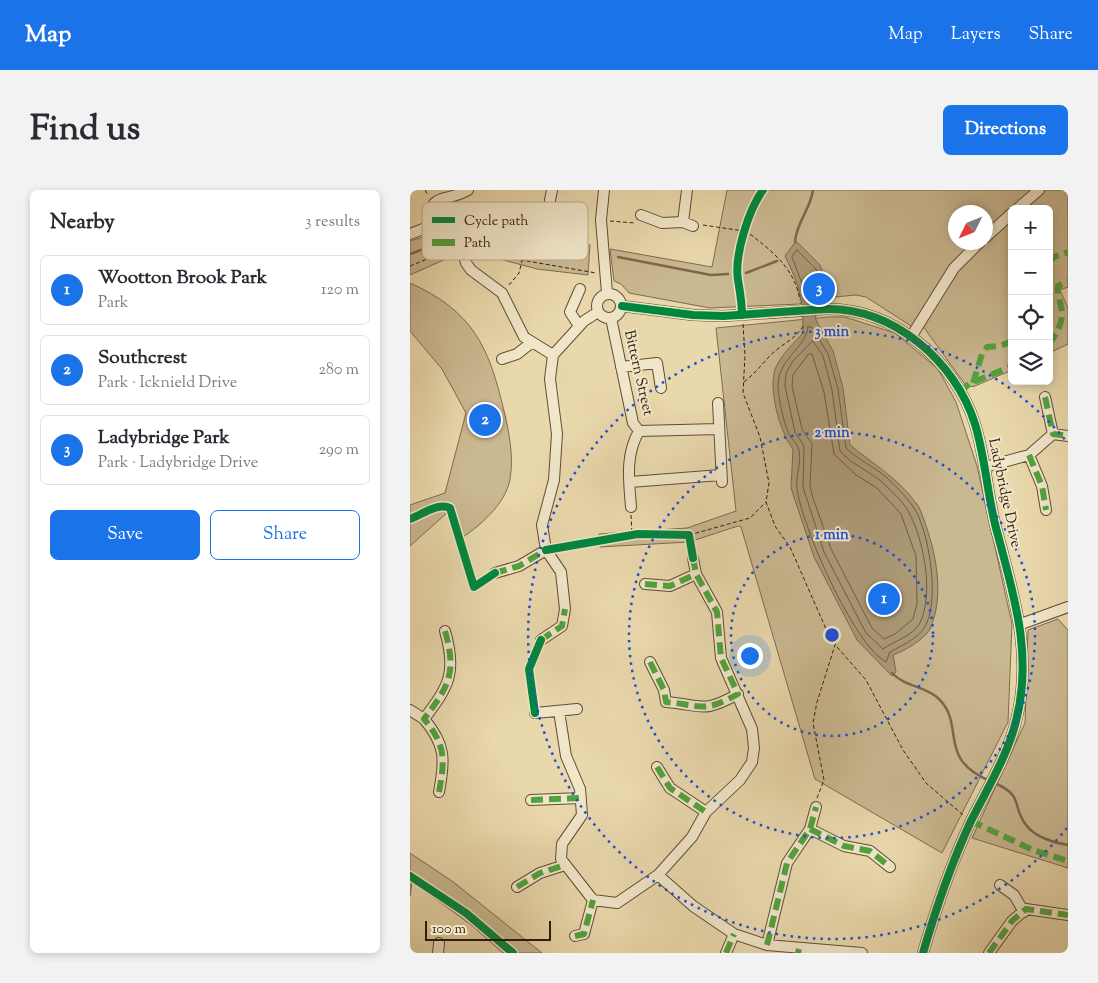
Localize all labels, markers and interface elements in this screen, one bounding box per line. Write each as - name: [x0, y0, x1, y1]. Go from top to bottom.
- text: Map: [25, 18, 71, 52]
- text: Map: [888, 22, 923, 48]
- text: Layers: [951, 22, 1001, 48]
- text: Share: [1029, 22, 1073, 48]
- text: Find us: [30, 105, 140, 156]
- button: Directions: [943, 105, 1068, 155]
- legend: [422, 202, 588, 260]
- north arrow: [948, 205, 993, 250]
- map controls: [1008, 205, 1053, 385]
- button: +: [1008, 205, 1053, 250]
- text: Nearby: [50, 208, 115, 238]
- text: 3 results: [305, 211, 360, 234]
- text: Cycle path: [464, 212, 528, 232]
- text: Path: [464, 234, 491, 254]
- button: −: [1008, 250, 1053, 295]
- text: Wootton Brook Park: [98, 265, 267, 292]
- pin: 3: [803, 270, 835, 308]
- text: 1: [64, 279, 70, 302]
- text: 120 m: [321, 279, 359, 302]
- text: Park: [98, 292, 129, 315]
- button: locate: [1008, 295, 1053, 340]
- text: 3 min: [815, 322, 850, 343]
- street label: Bittern Street: [618, 328, 658, 418]
- button: layers: [1008, 340, 1053, 385]
- text: Southcrest: [98, 345, 187, 372]
- text: 2: [63, 359, 71, 382]
- text: 280 m: [318, 359, 359, 382]
- text: Park · Icknield Drive: [98, 372, 237, 395]
- pin: 2: [469, 401, 501, 439]
- text: 2 min: [814, 423, 850, 444]
- text: Ladybridge Park: [98, 425, 230, 452]
- street label: Ladybridge Drive: [982, 436, 1026, 550]
- text: 3: [64, 439, 70, 462]
- text: 290 m: [319, 439, 359, 462]
- text: Park · Ladybridge Drive: [98, 452, 258, 475]
- button: Save: [50, 510, 200, 560]
- button: Share: [210, 510, 360, 560]
- text: 1 min: [815, 525, 849, 546]
- pin: 1: [868, 580, 900, 618]
- centre of rings: [823, 626, 841, 644]
- your location: [737, 643, 763, 669]
- scale bar: [425, 918, 551, 941]
- text: 100 m: [432, 920, 466, 940]

